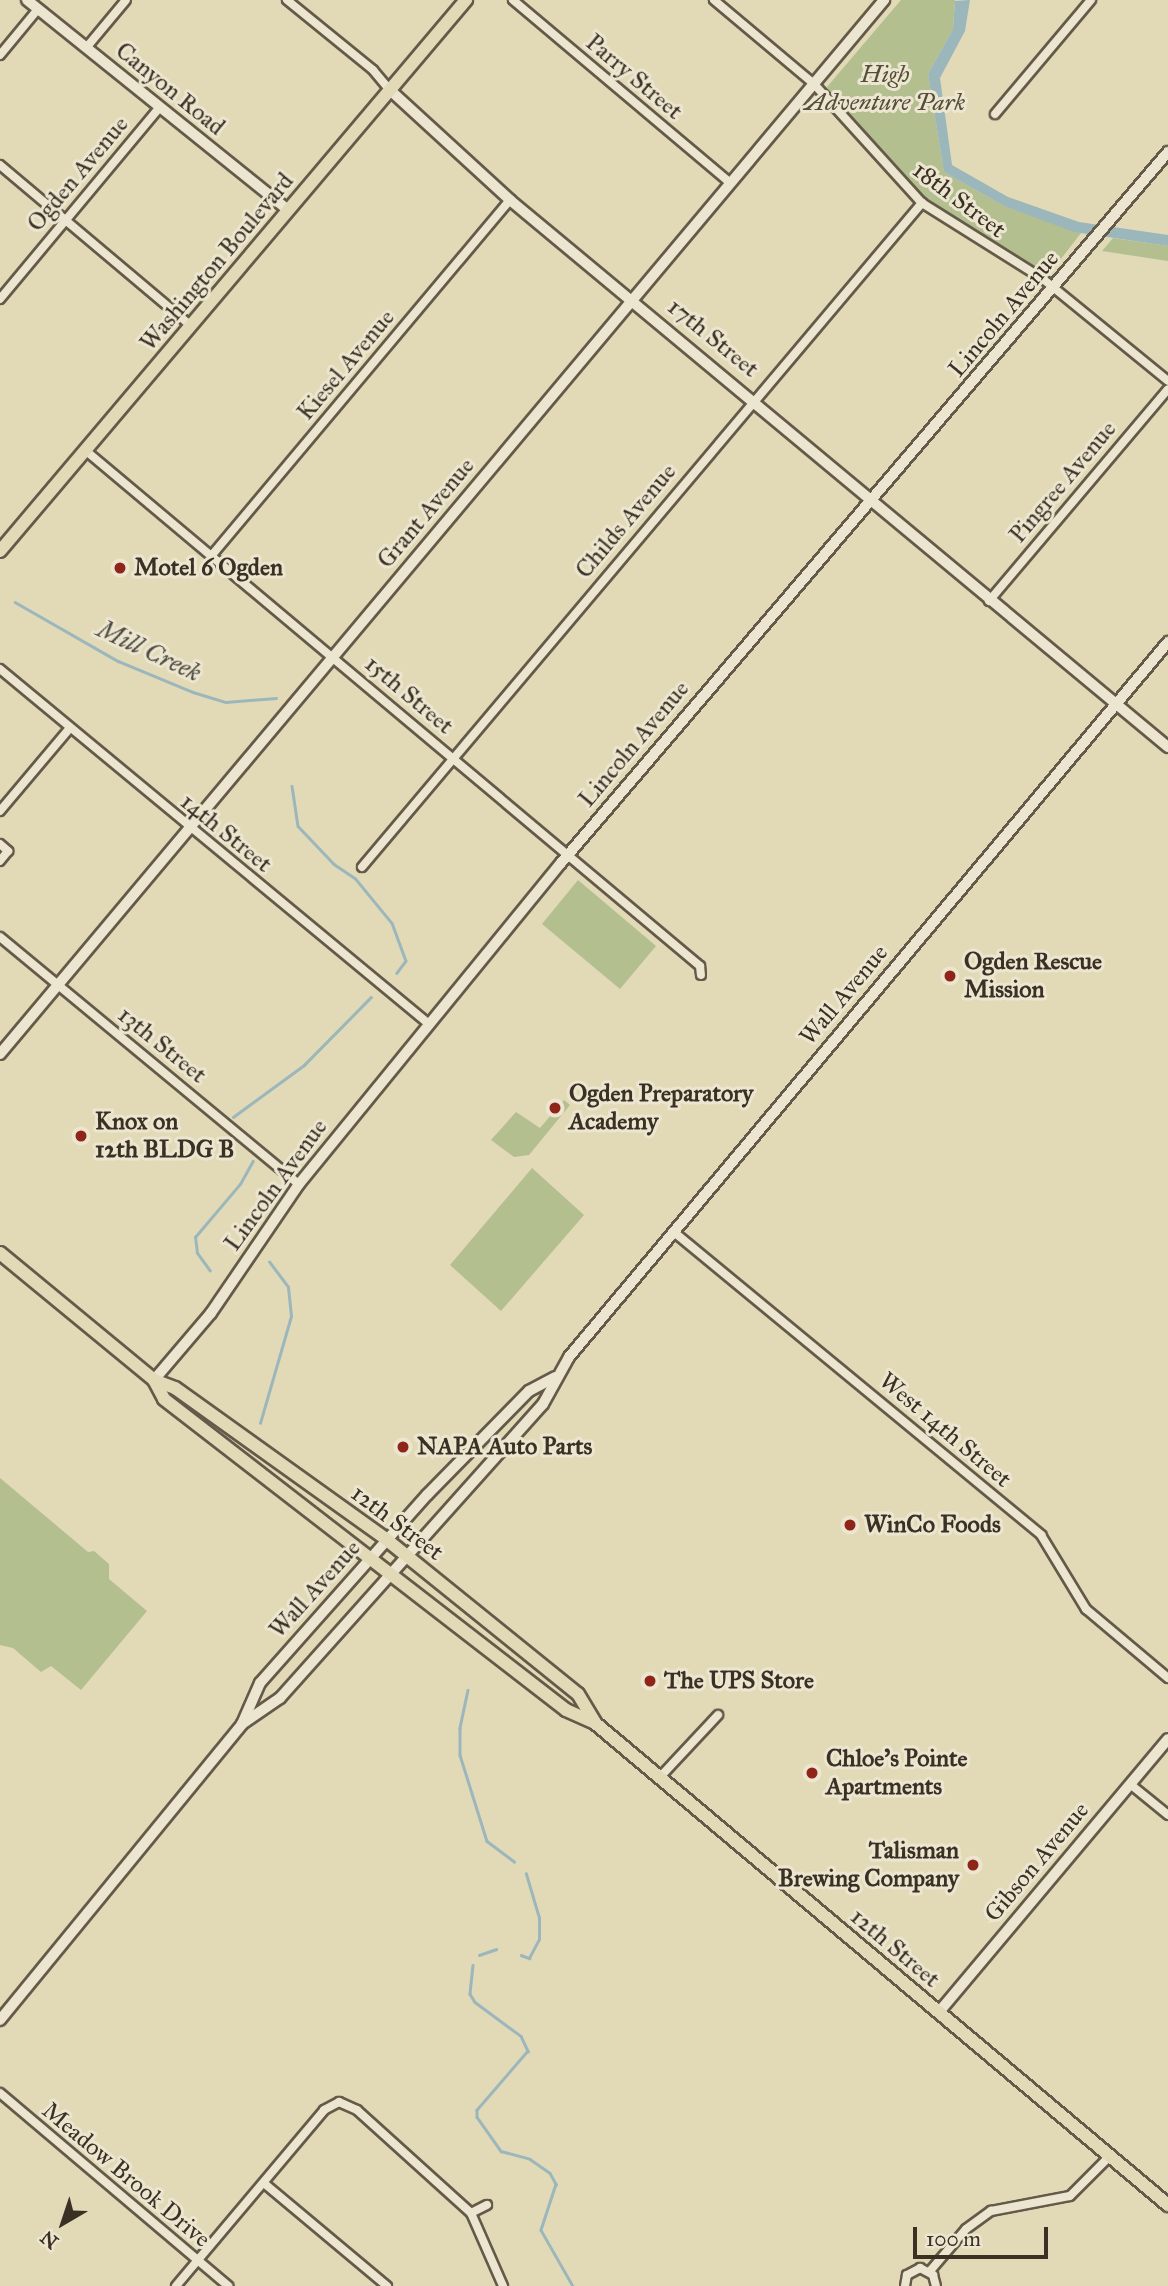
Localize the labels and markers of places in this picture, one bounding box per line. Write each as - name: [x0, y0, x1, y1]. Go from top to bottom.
- place label: Motel 6 Ogden: [134, 554, 283, 582]
- marker: Motel 6 Ogden: [112, 560, 128, 576]
- place label: Ogden Rescue Mission: [964, 948, 1102, 1004]
- marker: Ogden Rescue Mission: [942, 968, 958, 984]
- place label: Ogden Preparatory Academy: [569, 1080, 753, 1136]
- marker: Ogden Preparatory Academy: [547, 1100, 563, 1116]
- place label: Knox on 12th BLDG B: [95, 1108, 234, 1164]
- marker: Knox on 12th BLDG B: [73, 1128, 89, 1144]
- place label: NAPA Auto Parts: [417, 1433, 592, 1461]
- marker: NAPA Auto Parts: [395, 1439, 411, 1455]
- place label: WinCo Foods: [864, 1511, 1001, 1539]
- marker: WinCo Foods: [842, 1517, 858, 1533]
- place label: The UPS Store: [664, 1667, 814, 1695]
- marker: The UPS Store: [642, 1673, 658, 1689]
- place label: Chloe's Pointe Apartments: [826, 1745, 967, 1801]
- marker: Chloe's Pointe Apartments: [804, 1765, 820, 1781]
- place label: Talisman Brewing Company: [778, 1837, 959, 1893]
- marker: Talisman Brewing Company: [965, 1857, 981, 1873]

